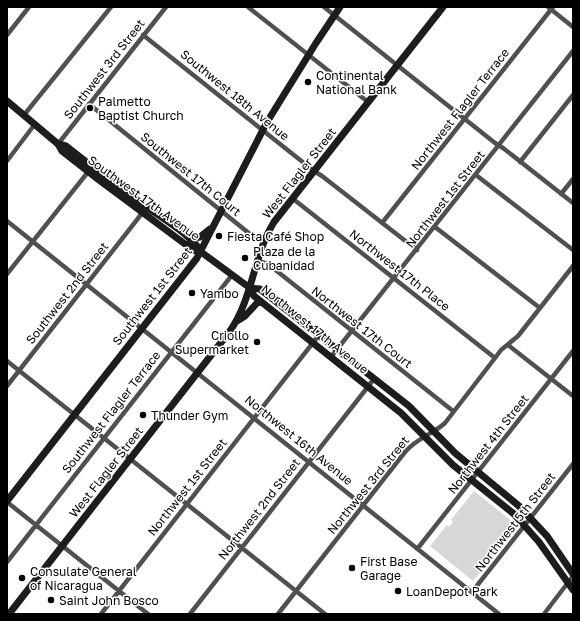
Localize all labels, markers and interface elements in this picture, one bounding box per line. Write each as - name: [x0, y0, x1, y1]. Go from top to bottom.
- street label: Southwest 3rd Street: [60, 16, 148, 122]
- street label: Northwest Flagler Terrace: [408, 45, 512, 173]
- street label: Southwest 18th Avenue: [178, 47, 292, 144]
- place label: Continental National Bank: [316, 68, 397, 97]
- marker: Continental National Bank: [303, 77, 313, 87]
- place label: Palmetto Baptist Church: [98, 94, 184, 123]
- marker: Palmetto Baptist Church: [85, 103, 95, 113]
- street label: West Flagler Street: [259, 124, 339, 221]
- street label: Southwest 17th Court: [138, 129, 244, 219]
- street label: Northwest 1st Street: [402, 147, 488, 251]
- street label: Southwest 17th Avenue: [85, 152, 203, 244]
- street label: Northwest 17th Place: [347, 226, 453, 314]
- place label: Fiesta Café Shop: [227, 229, 324, 244]
- marker: Fiesta Café Shop: [214, 231, 224, 241]
- street label: Southwest 2nd Street: [23, 239, 112, 347]
- street label: Southwest 1st Street: [109, 244, 195, 348]
- place label: Plaza de la Cubanidad: [253, 244, 315, 273]
- marker: Plaza de la Cubanidad: [240, 253, 250, 263]
- street label: Northwest 17th Avenue: [258, 281, 372, 377]
- street label: Northwest 17th Court: [309, 283, 416, 371]
- place label: Yambo: [200, 286, 239, 301]
- marker: Yambo: [187, 288, 197, 298]
- place label: Criollo Supermarket: [175, 328, 249, 357]
- marker: Criollo Supermarket: [252, 337, 262, 347]
- street label: Southwest Flagler Terrace: [59, 348, 163, 476]
- street label: Northwest 4th Street: [445, 391, 532, 497]
- street label: Northwest 16th Avenue: [242, 392, 356, 488]
- place label: Thunder Gym: [151, 408, 228, 423]
- marker: Thunder Gym: [138, 410, 148, 420]
- street label: West Flagler Street: [66, 423, 146, 520]
- street label: Northwest 3rd Street: [324, 433, 412, 537]
- street label: Northwest 1st Street: [144, 435, 230, 539]
- street label: Northwest 2nd Street: [215, 455, 303, 563]
- street label: Northwest 5th Street: [472, 469, 558, 575]
- place label: First Base Garage: [360, 554, 417, 583]
- marker: First Base Garage: [347, 563, 357, 573]
- place label: Consulate General of Nicaragua: [30, 564, 137, 593]
- marker: Consulate General of Nicaragua: [17, 573, 27, 583]
- place label: LoanDepot Park: [406, 584, 498, 599]
- marker: LoanDepot Park: [393, 586, 403, 596]
- place label: Saint John Bosco: [59, 593, 159, 608]
- marker: Saint John Bosco: [46, 595, 56, 605]

